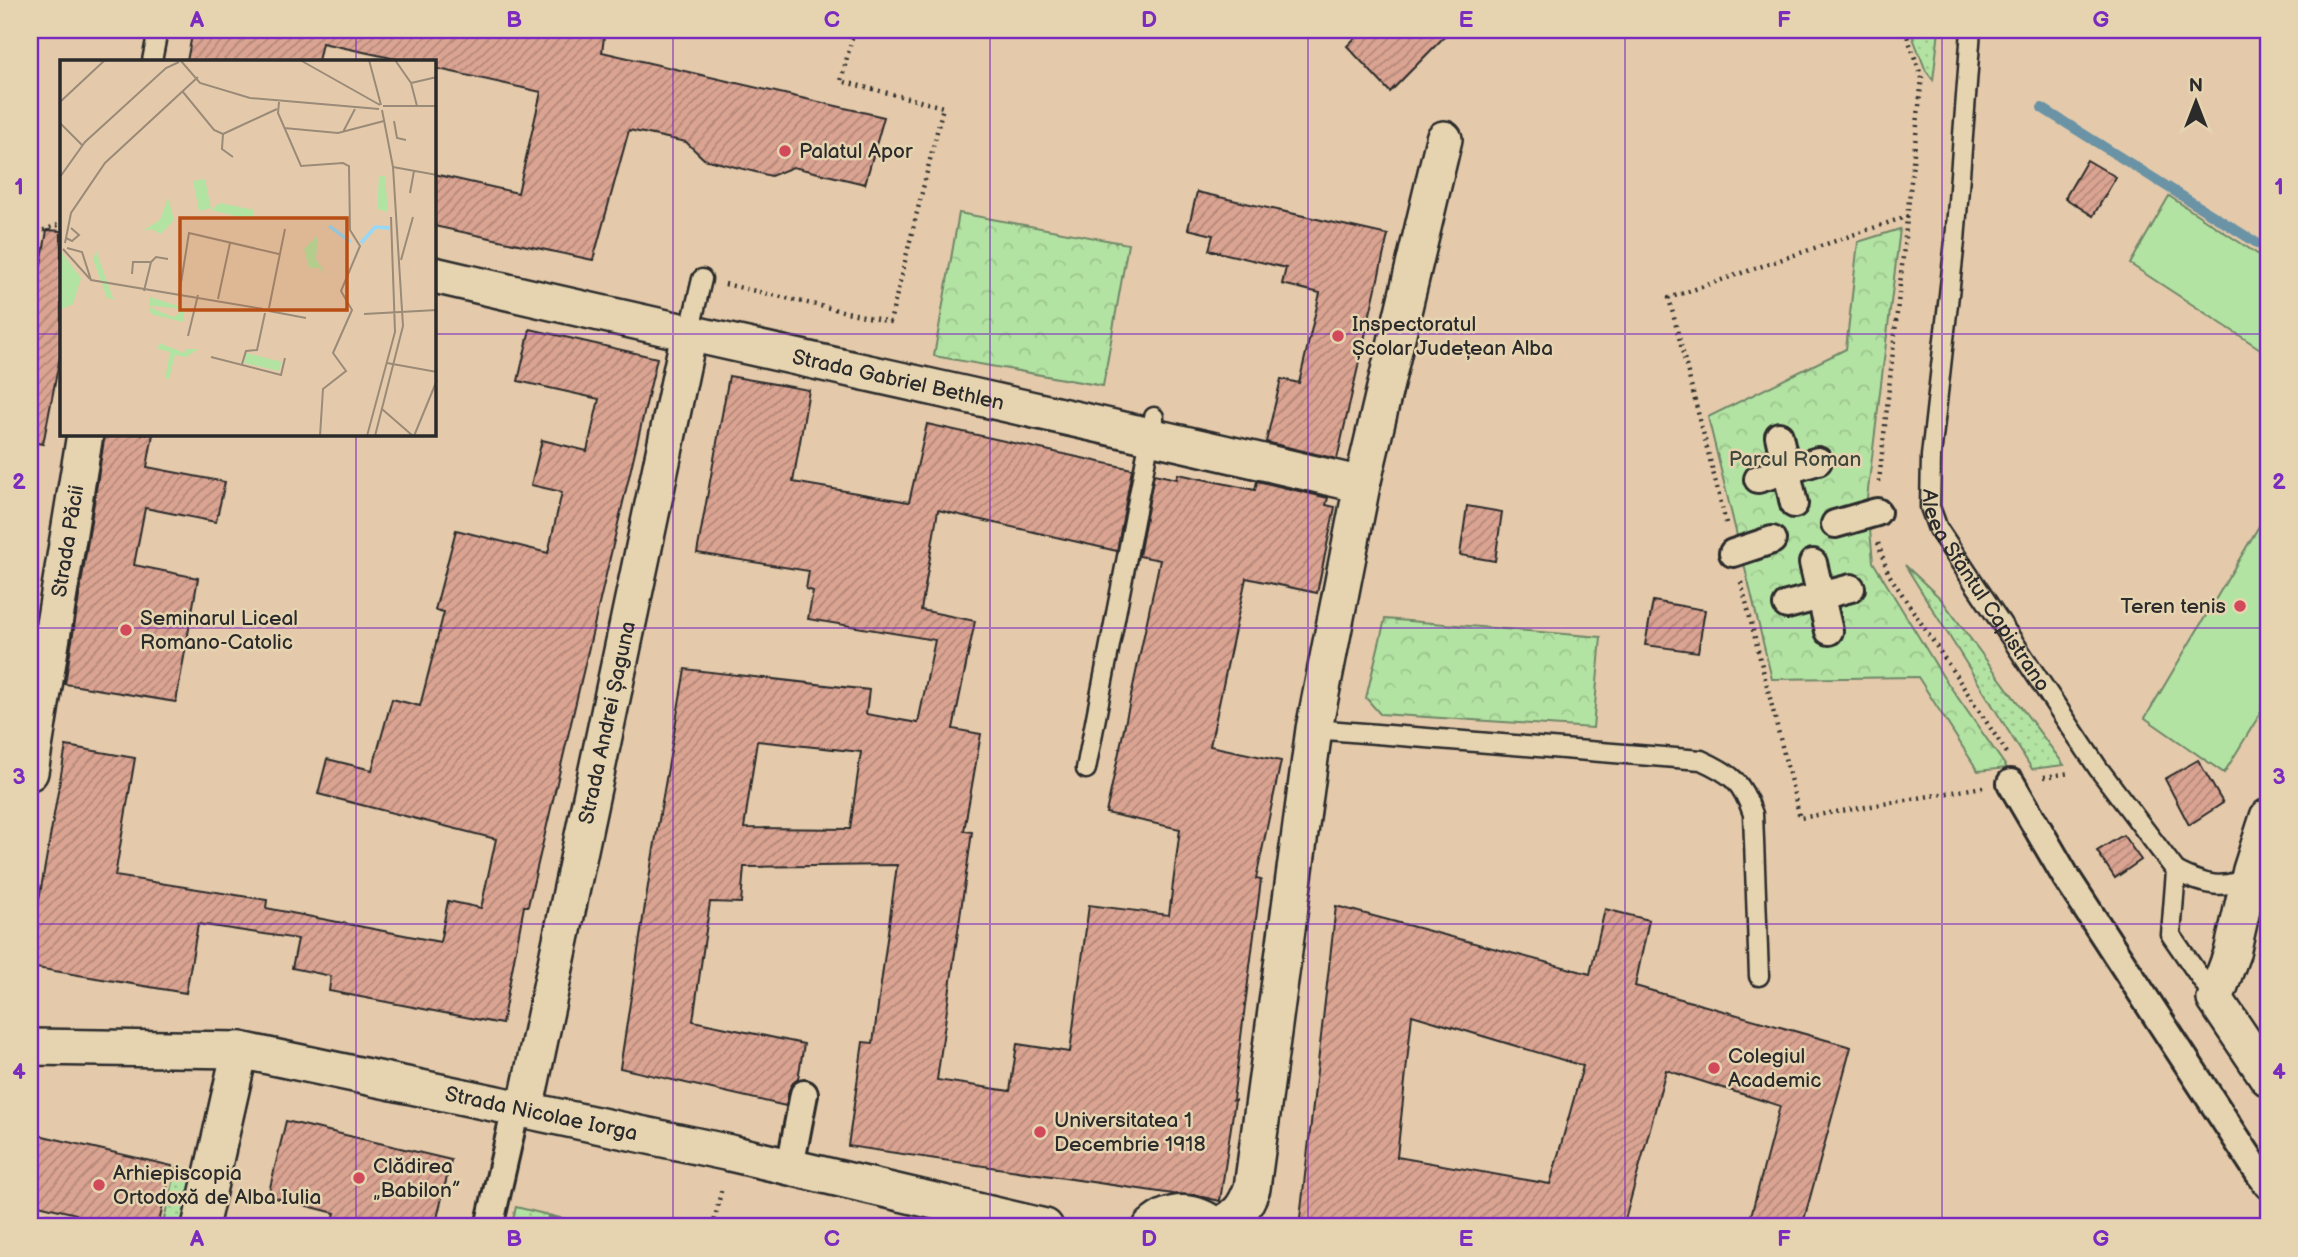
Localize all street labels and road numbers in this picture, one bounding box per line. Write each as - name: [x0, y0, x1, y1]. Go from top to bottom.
- street label: Strada Gabriel Bethlen: [790, 345, 1007, 416]
- street label: Strada Păcii: [47, 483, 89, 599]
- street label: Aleea Sfântul Capistrano: [1917, 489, 2055, 696]
- street label: Strada Andrei Șaguna: [574, 619, 641, 827]
- street label: Strada Nicolae Iorga: [443, 1081, 640, 1146]

